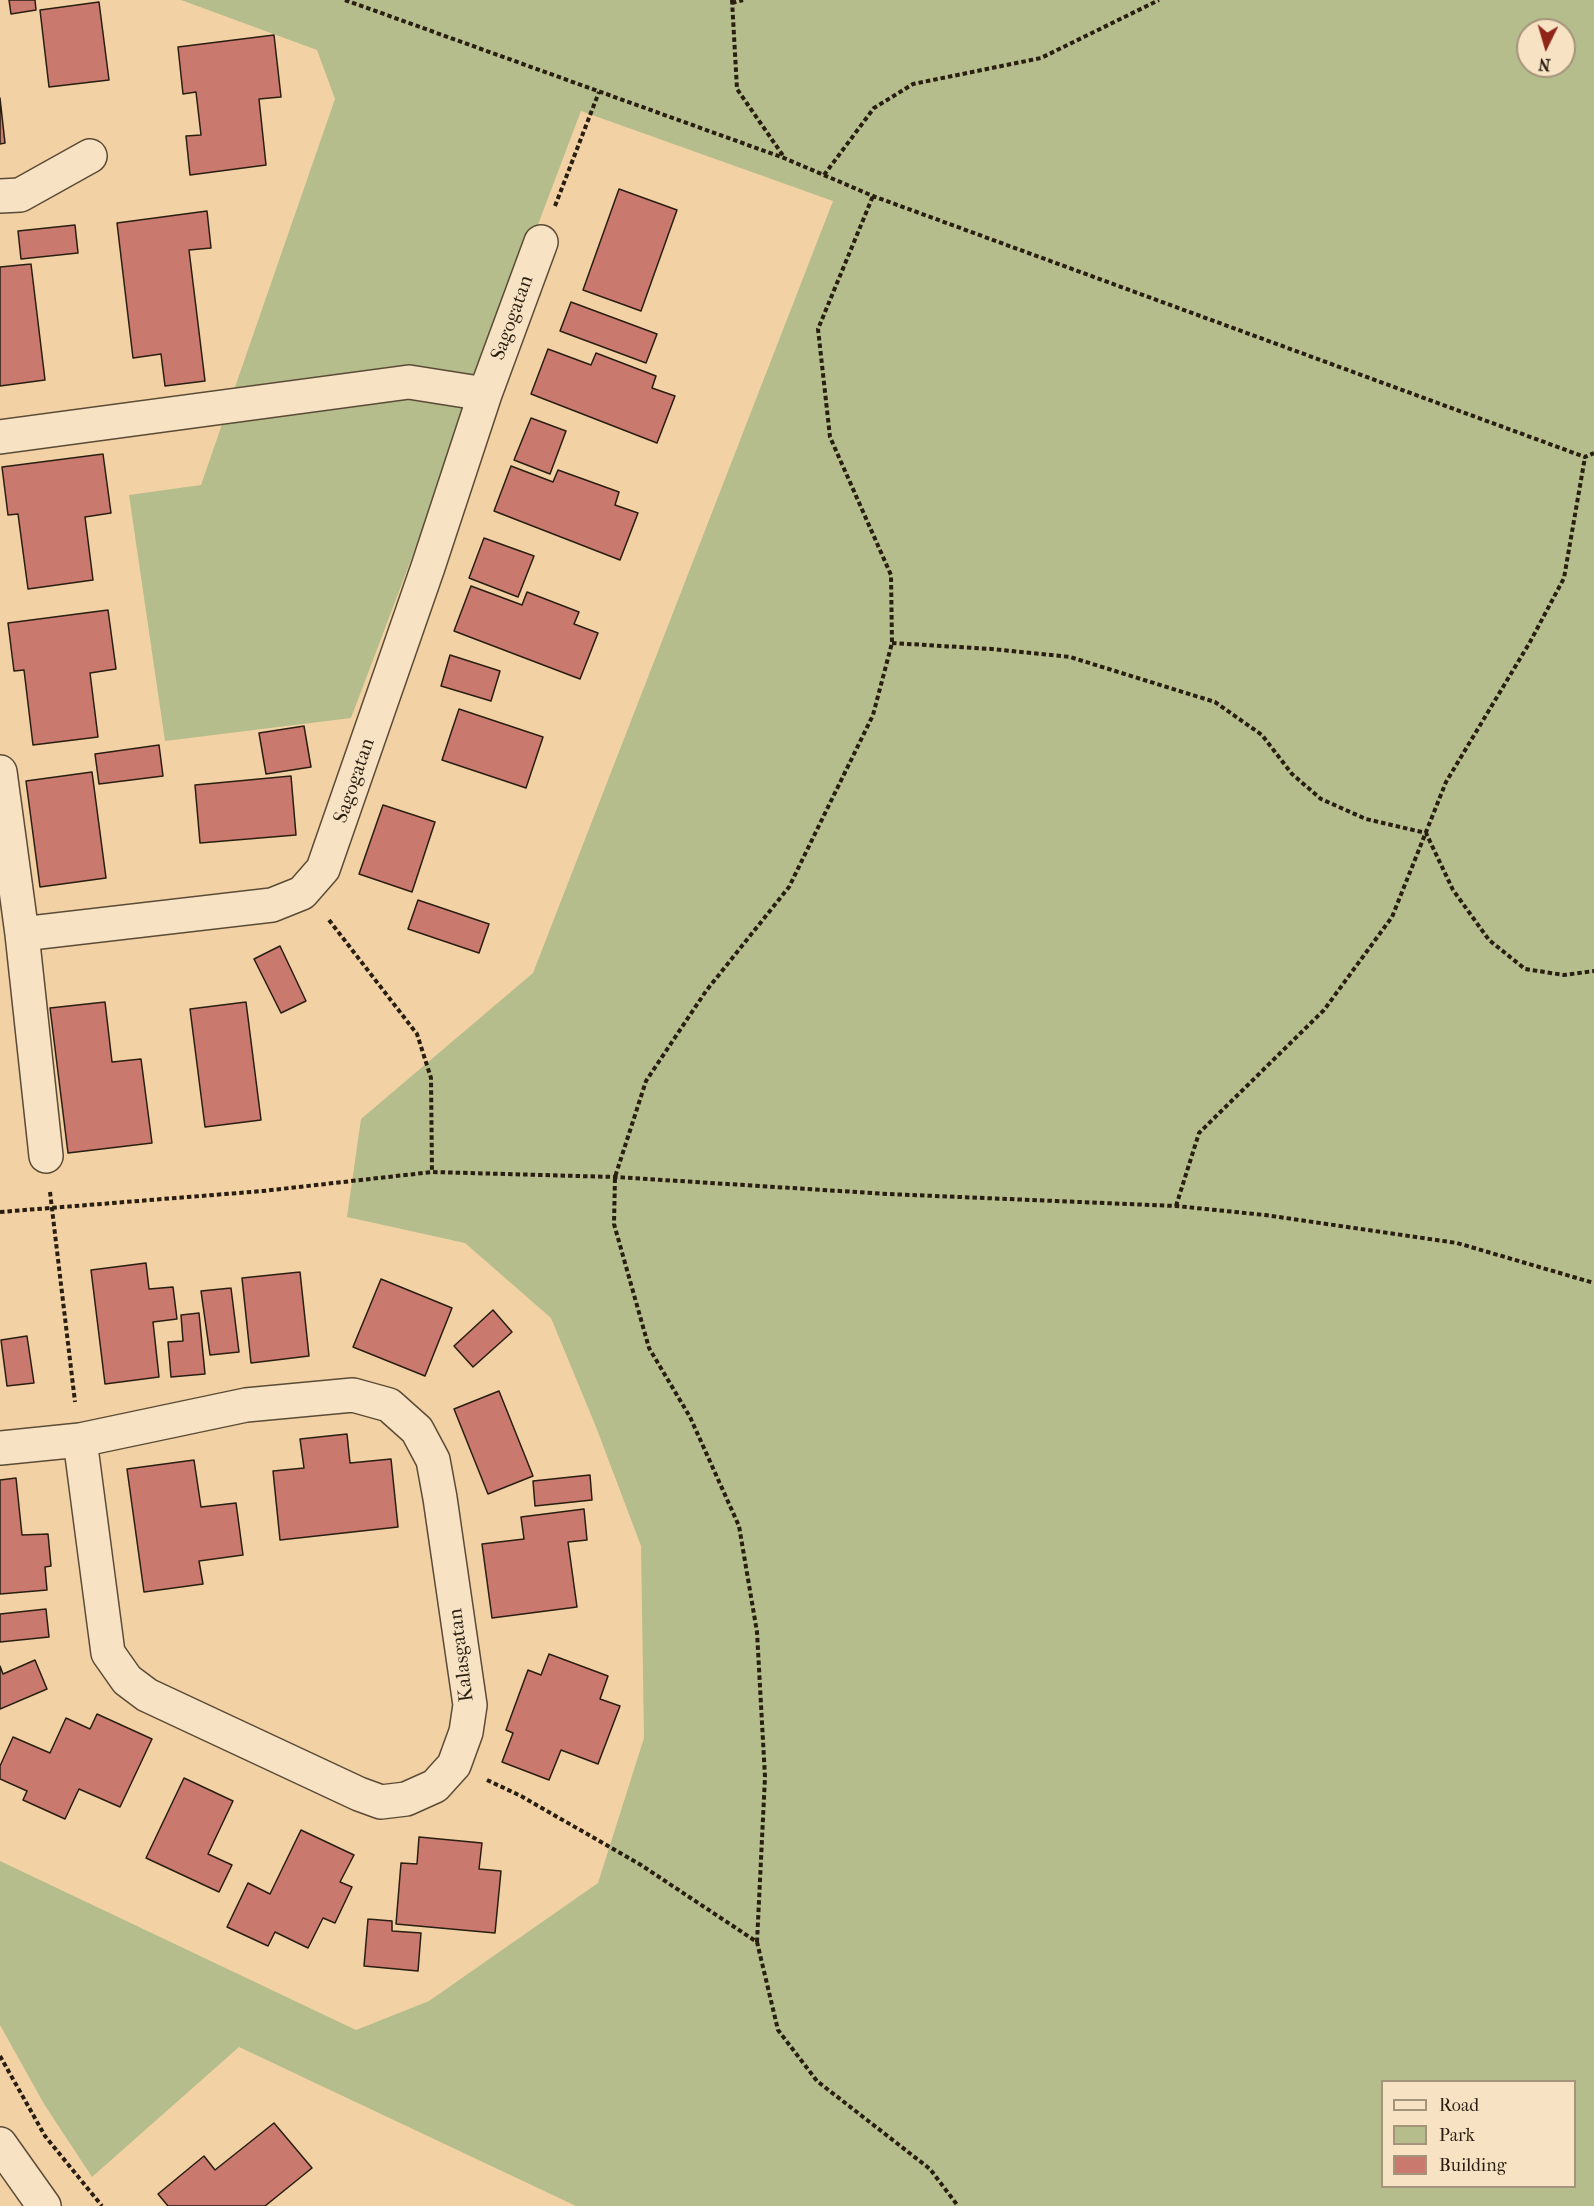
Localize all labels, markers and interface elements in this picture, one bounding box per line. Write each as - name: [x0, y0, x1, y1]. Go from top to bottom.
- north arrow: [1516, 18, 1576, 78]
- text: N: [1538, 54, 1551, 74]
- street label: Sagogatan: [487, 272, 539, 364]
- street label: Sagogatan: [329, 735, 381, 827]
- street label: Kalasgatan: [444, 1607, 480, 1703]
- legend: [1381, 2080, 1576, 2188]
- text: Road: [1439, 2095, 1479, 2116]
- text: Park: [1439, 2125, 1475, 2146]
- text: Building: [1439, 2155, 1506, 2176]

